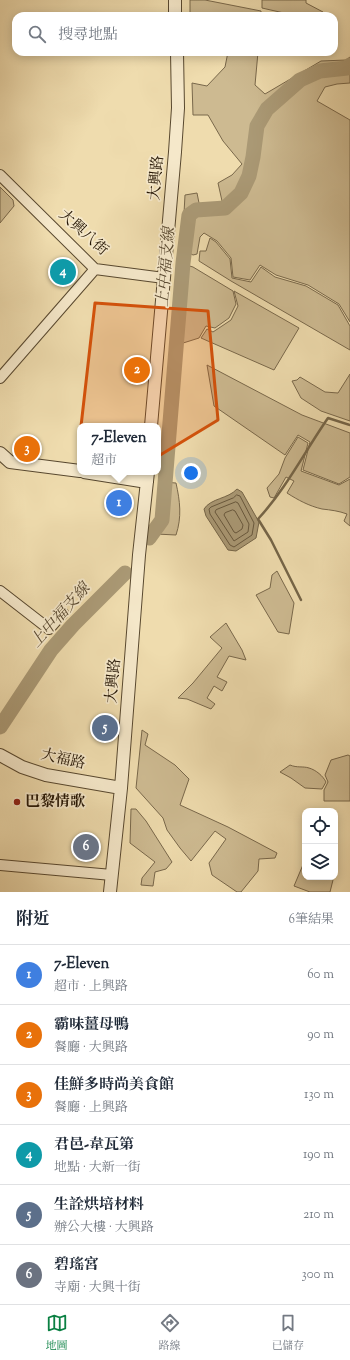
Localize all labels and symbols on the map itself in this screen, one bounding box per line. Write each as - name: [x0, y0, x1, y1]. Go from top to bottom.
- street label: 大興路: [145, 155, 169, 201]
- street label: 大興八街: [54, 205, 112, 261]
- water label: 上中福支線: [152, 224, 182, 308]
- pin: 4: [50, 257, 76, 287]
- pin: 2: [124, 355, 150, 385]
- pin: 3: [14, 434, 40, 464]
- your location: [181, 463, 201, 483]
- pin: 1: [106, 488, 132, 518]
- water label: 上中福支線: [26, 577, 98, 653]
- street label: 大興路: [102, 658, 126, 704]
- pin: 5: [92, 713, 118, 743]
- street label: 大福路: [39, 745, 87, 775]
- place label: 巴黎情歌: [25, 792, 85, 813]
- marker: 巴黎情歌: [12, 797, 22, 807]
- pin: 6: [73, 832, 99, 862]

